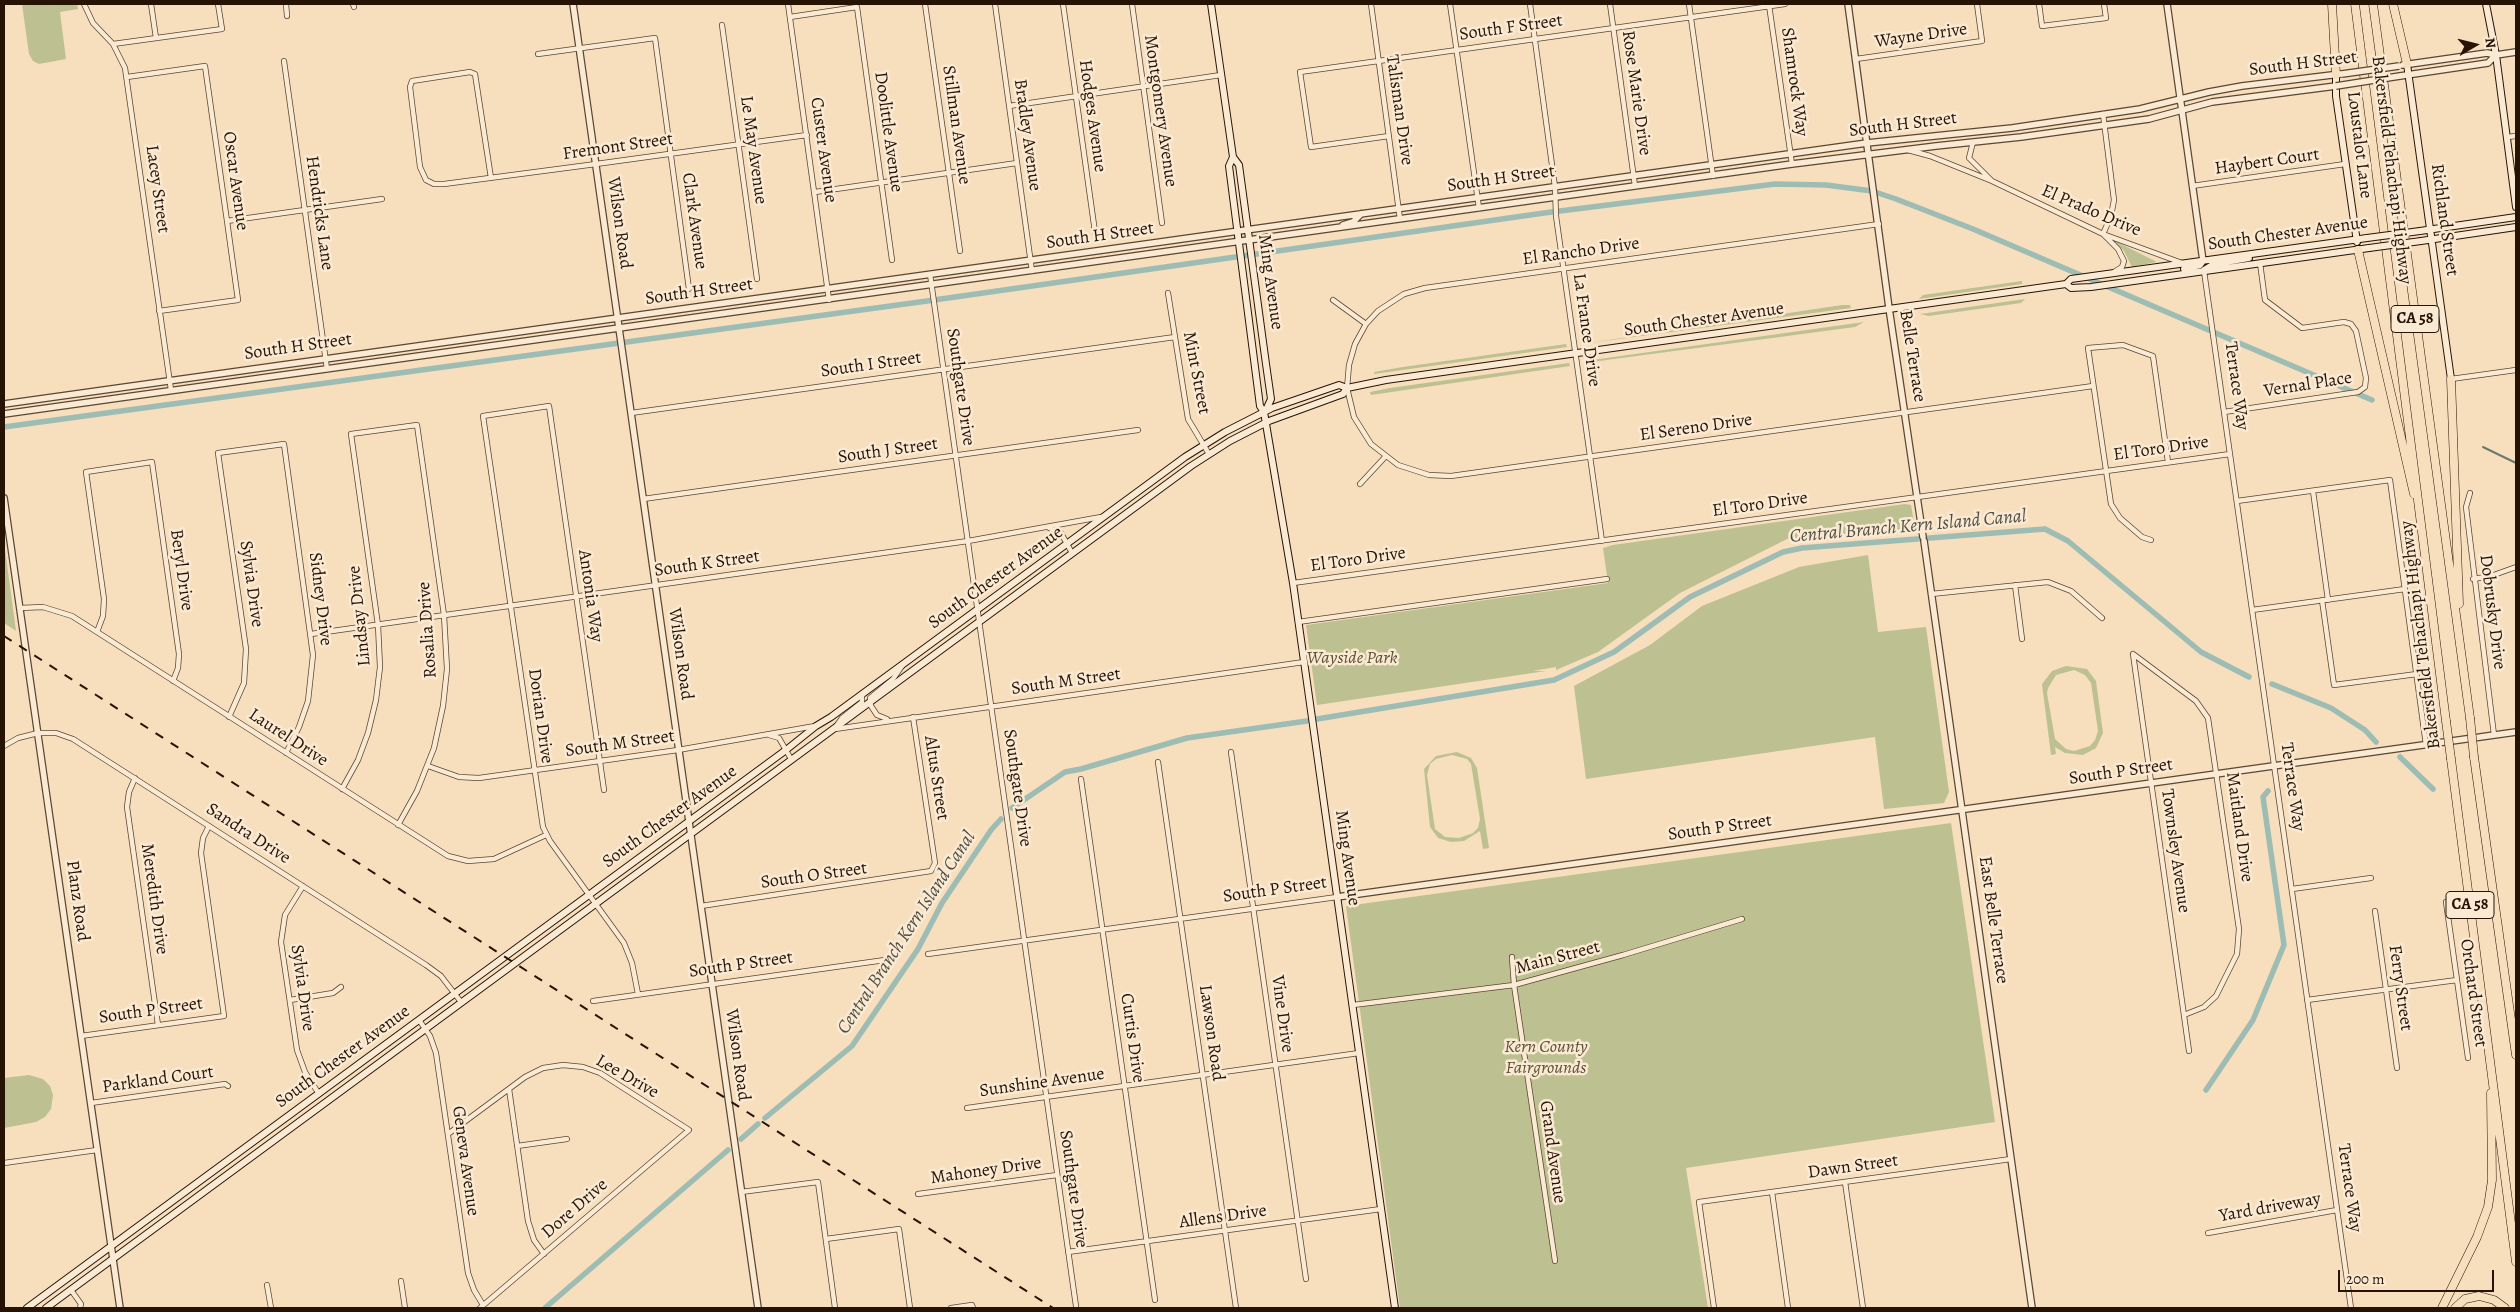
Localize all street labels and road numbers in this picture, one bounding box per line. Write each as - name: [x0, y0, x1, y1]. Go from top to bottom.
- street label: South F Street: [1458, 10, 1564, 46]
- street label: Wayne Drive: [1873, 19, 1969, 53]
- street label: Shamrock Way: [1776, 26, 1812, 138]
- street label: Rose Marie Drive: [1617, 29, 1655, 157]
- street label: Montgomery Avenue: [1139, 34, 1181, 188]
- street label: South H Street: [2248, 47, 2358, 81]
- street label: Talisman Drive: [1381, 53, 1417, 167]
- street label: Bakersfield Tehachapi Highway: [2366, 55, 2416, 285]
- street label: Hodges Avenue: [1073, 58, 1111, 174]
- street label: Stillman Avenue: [937, 64, 975, 186]
- street label: Doolittle Avenue: [869, 70, 907, 194]
- street label: Bradley Avenue: [1008, 78, 1046, 192]
- street label: Loustalot Lane: [2342, 90, 2376, 200]
- street label: Le May Avenue: [735, 94, 771, 206]
- street label: Custer Avenue: [805, 96, 841, 204]
- street label: South H Street: [1848, 108, 1958, 142]
- street label: Fremont Street: [561, 129, 675, 165]
- street label: Oscar Avenue: [217, 130, 253, 232]
- street label: Lacey Street: [140, 144, 174, 234]
- street label: Haybert Court: [2213, 144, 2321, 180]
- street label: Hendricks Lane: [300, 154, 338, 272]
- street label: South H Street: [1446, 161, 1556, 197]
- street label: Richland Street: [2425, 162, 2463, 278]
- street label: Clark Avenue: [677, 171, 711, 271]
- street label: Wilson Road: [602, 176, 636, 270]
- street label: El Prado Drive: [2038, 180, 2144, 242]
- street label: South Chester Avenue: [2207, 212, 2369, 256]
- street label: South H Street: [1045, 218, 1155, 254]
- street label: Ming Avenue: [1253, 233, 1287, 331]
- street label: El Rancho Drive: [1521, 233, 1641, 271]
- street label: La France Drive: [1567, 272, 1605, 388]
- street label: South H Street: [644, 274, 754, 310]
- street label: South Chester Avenue: [1623, 298, 1785, 342]
- road number: CA 58: [2391, 306, 2439, 332]
- street label: Belle Terrace: [1894, 308, 1930, 404]
- street label: Southgate Drive: [941, 327, 979, 447]
- street label: South H Street: [243, 329, 353, 365]
- street label: Mint Street: [1177, 330, 1215, 416]
- street label: Terrace Way: [2219, 340, 2253, 432]
- street label: South I Street: [819, 347, 923, 383]
- street label: Vernal Place: [2262, 367, 2354, 403]
- street label: El Sereno Drive: [1638, 409, 1754, 447]
- street label: El Toro Drive: [2112, 432, 2210, 466]
- street label: South J Street: [837, 433, 939, 469]
- street label: El Toro Drive: [1711, 488, 1809, 522]
- street label: Bakersfield Tehachapi Highway: [2396, 520, 2446, 750]
- street label: South Chester Avenue: [924, 522, 1068, 634]
- street label: Beryl Drive: [165, 528, 197, 612]
- street label: Sylvia Drive: [234, 539, 268, 629]
- street label: El Toro Drive: [1309, 543, 1407, 577]
- street label: South K Street: [653, 546, 761, 582]
- street label: Antonia Way: [573, 548, 607, 644]
- street label: Sidney Drive: [304, 551, 336, 647]
- street label: Dobrusky Drive: [2474, 553, 2510, 671]
- street label: Lindsay Drive: [344, 565, 376, 667]
- street label: Rosalia Drive: [414, 581, 442, 679]
- street label: Wilson Road: [663, 607, 697, 701]
- street label: South M Street: [1010, 664, 1122, 700]
- street label: Dorian Drive: [523, 667, 557, 765]
- street label: Laurel Drive: [244, 704, 332, 772]
- street label: South M Street: [564, 726, 676, 762]
- street label: Southgate Drive: [998, 728, 1036, 848]
- street label: Altus Street: [919, 734, 953, 822]
- street label: Terrace Way: [2275, 741, 2309, 833]
- street label: South P Street: [2068, 754, 2174, 790]
- street label: South Chester Avenue: [598, 761, 742, 873]
- street label: Maitland Drive: [2221, 771, 2257, 883]
- street label: Townsley Avenue: [2156, 788, 2194, 914]
- street label: Sandra Drive: [202, 799, 294, 869]
- street label: Ming Avenue: [1330, 809, 1364, 907]
- street label: South P Street: [1667, 810, 1773, 846]
- street label: Meredith Drive: [136, 842, 172, 956]
- street label: East Belle Terrace: [1973, 855, 2013, 985]
- street label: South O Street: [759, 858, 869, 894]
- street label: Planz Road: [61, 859, 93, 943]
- street label: South P Street: [1222, 872, 1328, 908]
- road number: CA 58: [2446, 892, 2494, 918]
- street label: Main Street: [1514, 936, 1602, 980]
- street label: Orchard Street: [2455, 938, 2491, 1048]
- street label: Sylvia Drive: [285, 943, 319, 1033]
- street label: Ferry Street: [2383, 944, 2417, 1032]
- street label: South P Street: [688, 947, 794, 983]
- street label: Vine Drive: [1266, 974, 1298, 1054]
- street label: Lawson Road: [1194, 983, 1228, 1083]
- street label: Curtis Drive: [1115, 992, 1149, 1084]
- street label: South P Street: [98, 993, 204, 1029]
- street label: South Chester Avenue: [271, 1001, 415, 1113]
- street label: Wilson Road: [720, 1008, 754, 1102]
- street label: Lee Drive: [592, 1050, 662, 1104]
- street label: Parkland Court: [101, 1062, 215, 1098]
- street label: Sunshine Avenue: [978, 1064, 1106, 1102]
- street label: Grand Avenue: [1534, 1099, 1570, 1205]
- street label: Geneva Avenue: [447, 1105, 483, 1217]
- street label: Southgate Drive: [1054, 1129, 1092, 1249]
- street label: Terrace Way: [2332, 1142, 2366, 1234]
- street label: Dawn Street: [1806, 1150, 1900, 1184]
- street label: Mahoney Drive: [929, 1153, 1043, 1189]
- street label: Dore Drive: [538, 1174, 612, 1244]
- street label: Yard driveway: [2217, 1188, 2323, 1228]
- street label: Allens Drive: [1178, 1200, 1268, 1234]

